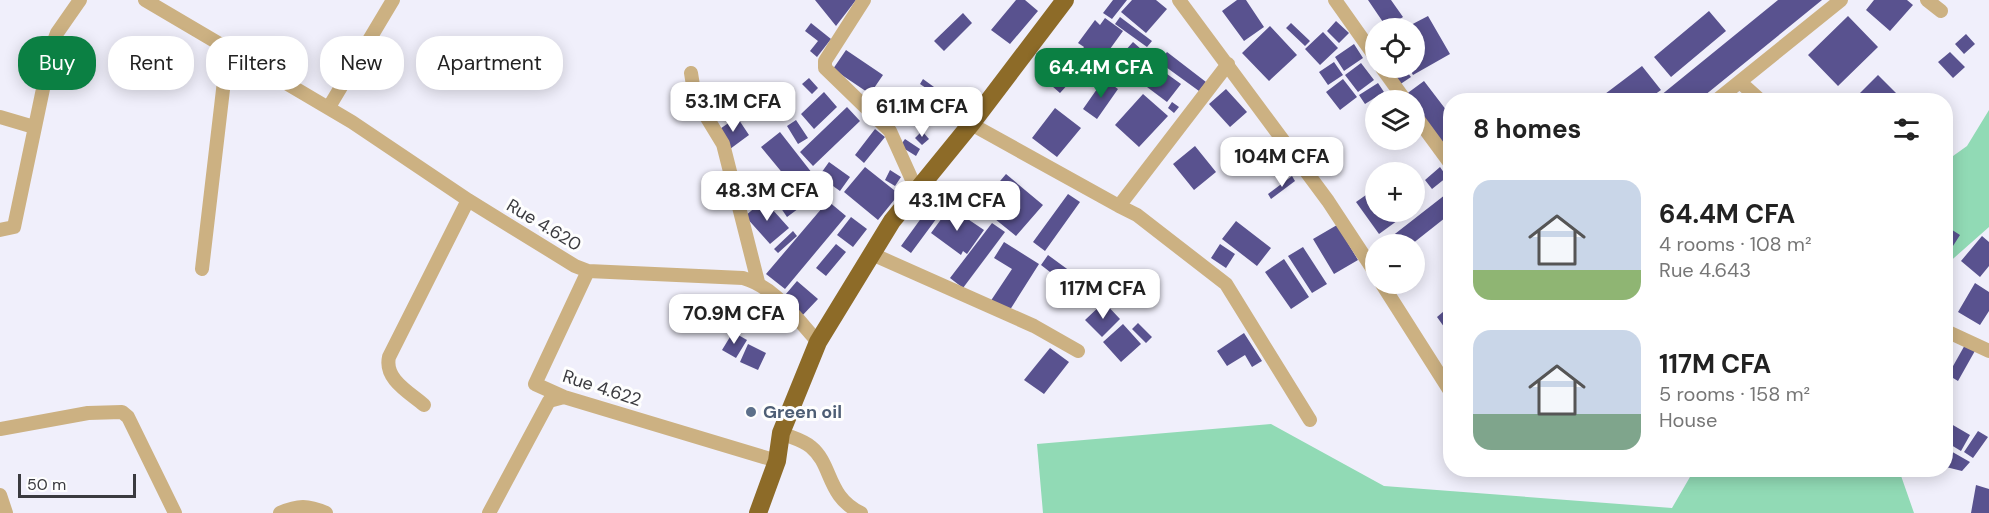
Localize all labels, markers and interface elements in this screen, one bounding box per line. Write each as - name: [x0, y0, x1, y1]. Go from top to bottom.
- map controls: [1365, 18, 1425, 294]
- button: locate: [1365, 18, 1425, 78]
- chip: Buy: [18, 36, 96, 90]
- chip: Rent: [108, 36, 194, 90]
- chip: Filters: [206, 36, 308, 90]
- chip: New: [320, 36, 404, 90]
- chip: Apartment: [416, 36, 563, 90]
- pin: 64.4M CFA: [1032, 48, 1170, 99]
- text: 64.4M CFA: [1049, 54, 1153, 80]
- pin: 53.1M CFA: [664, 82, 802, 133]
- pin: 61.1M CFA: [853, 87, 991, 138]
- text: 53.1M CFA: [684, 88, 782, 114]
- button: layers: [1365, 90, 1425, 150]
- text: 61.1M CFA: [876, 93, 968, 119]
- text: 8 homes: [1473, 112, 1581, 146]
- icon: filters: [1890, 113, 1923, 146]
- pin: 104M CFA: [1220, 137, 1344, 188]
- text: 104M CFA: [1234, 143, 1330, 169]
- button: +: [1365, 162, 1425, 222]
- pin: 48.3M CFA: [698, 171, 836, 222]
- text: 48.3M CFA: [715, 177, 819, 203]
- pin: 43.1M CFA: [888, 181, 1026, 232]
- text: 43.1M CFA: [908, 187, 1006, 213]
- street label: Rue 4.620: [502, 193, 586, 257]
- text: 64.4M CFA: [1659, 197, 1795, 231]
- icon: home: [1521, 204, 1593, 276]
- text: 4 rooms · 108 m²: [1659, 231, 1811, 257]
- button: −: [1365, 234, 1425, 294]
- text: Rue 4.643: [1659, 257, 1751, 283]
- pin: 117M CFA: [1041, 269, 1165, 320]
- text: 117M CFA: [1060, 275, 1146, 301]
- pin: 70.9M CFA: [665, 294, 803, 345]
- text: 70.9M CFA: [683, 300, 785, 326]
- text: 117M CFA: [1659, 347, 1771, 381]
- icon: home: [1521, 354, 1593, 426]
- street label: Rue 4.622: [560, 364, 644, 412]
- text: 5 rooms · 158 m²: [1659, 381, 1810, 407]
- place label: Green oil: [763, 400, 842, 424]
- marker: Green oil: [744, 405, 758, 419]
- text: House: [1659, 407, 1717, 433]
- scale bar: [18, 471, 136, 498]
- text: 50 m: [27, 474, 66, 495]

